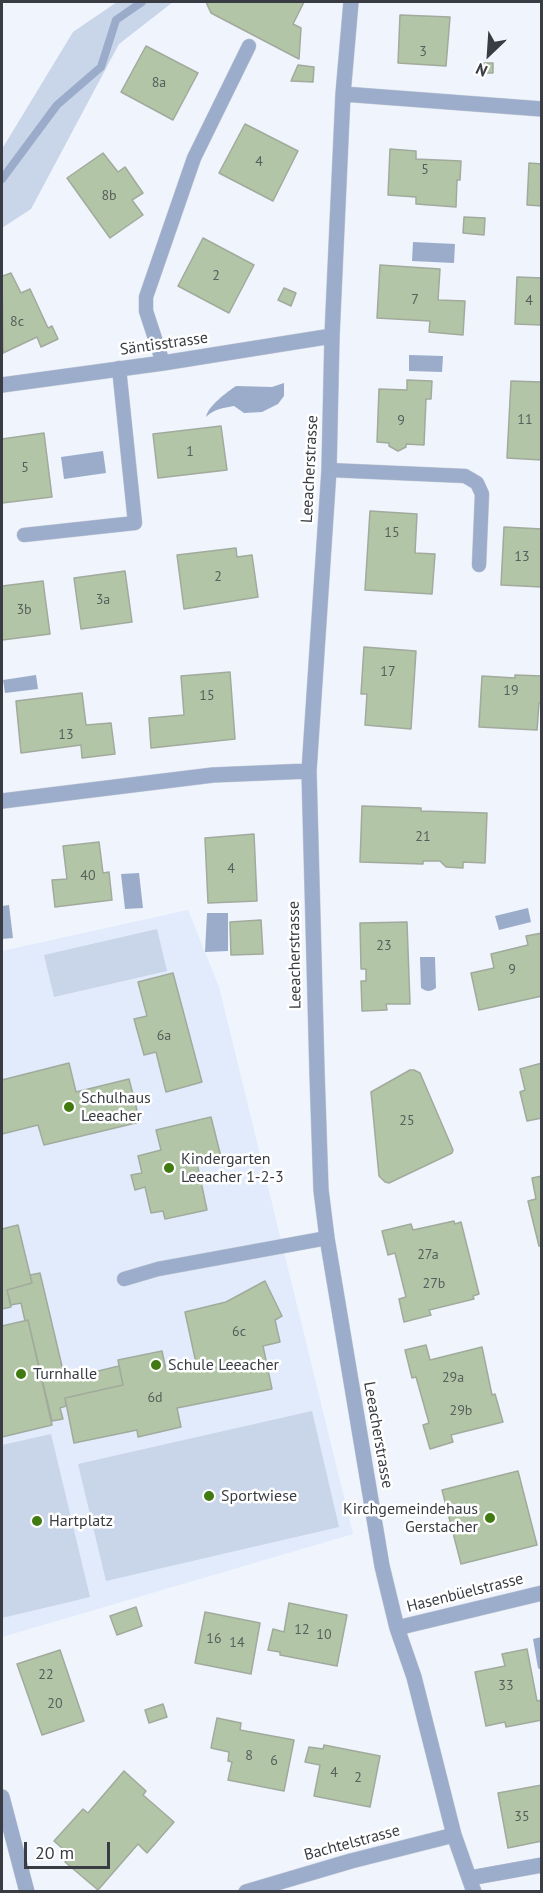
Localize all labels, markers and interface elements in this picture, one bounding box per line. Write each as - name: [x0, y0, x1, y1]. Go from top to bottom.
- north arrow: [459, 24, 519, 84]
- house number: 3: [419, 44, 427, 60]
- text: N: [472, 59, 490, 82]
- house number: 8a: [152, 75, 166, 91]
- house number: 4: [255, 154, 263, 170]
- house number: 5: [421, 162, 429, 178]
- house number: 8b: [101, 188, 117, 204]
- house number: 2: [212, 268, 220, 284]
- house number: 7: [411, 292, 419, 308]
- house number: 4: [525, 293, 533, 309]
- house number: 8c: [10, 314, 24, 330]
- street label: Säntisstrasse: [119, 328, 209, 360]
- house number: 11: [517, 412, 533, 428]
- house number: 9: [397, 413, 405, 429]
- street label: Leeacherstrasse: [298, 415, 322, 523]
- house number: 1: [186, 444, 194, 460]
- house number: 5: [21, 460, 29, 476]
- house number: 15: [384, 525, 400, 541]
- house number: 13: [514, 549, 530, 565]
- house number: 2: [214, 569, 222, 585]
- house number: 3a: [96, 592, 110, 608]
- house number: 3b: [16, 602, 32, 618]
- house number: 17: [380, 664, 396, 680]
- house number: 19: [503, 683, 519, 699]
- house number: 15: [199, 688, 215, 704]
- house number: 13: [58, 727, 74, 743]
- house number: 21: [415, 829, 431, 845]
- house number: 4: [227, 861, 235, 877]
- house number: 40: [80, 868, 96, 884]
- street label: Leeacherstrasse: [284, 901, 306, 1009]
- house number: 23: [376, 938, 392, 954]
- house number: 9: [508, 962, 516, 978]
- house number: 6a: [157, 1028, 171, 1044]
- place label: Schulhaus Leeacher: [81, 1088, 151, 1126]
- marker: Schulhaus Leeacher: [62, 1100, 76, 1114]
- house number: 25: [399, 1113, 415, 1129]
- place label: Kindergarten Leeacher 1-2-3: [181, 1149, 284, 1187]
- marker: Kindergarten Leeacher 1-2-3: [162, 1161, 176, 1175]
- house number: 27a: [417, 1247, 439, 1263]
- house number: 27b: [423, 1276, 445, 1292]
- house number: 6c: [232, 1324, 246, 1340]
- place label: Schule Leeacher: [168, 1355, 279, 1375]
- marker: Schule Leeacher: [149, 1358, 163, 1372]
- place label: Turnhalle: [33, 1364, 97, 1384]
- marker: Turnhalle: [14, 1367, 28, 1381]
- house number: 29a: [442, 1370, 464, 1386]
- street label: Leeacherstrasse: [359, 1380, 397, 1490]
- house number: 6d: [147, 1390, 163, 1406]
- house number: 29b: [450, 1403, 472, 1419]
- place label: Sportwiese: [221, 1486, 297, 1506]
- marker: Sportwiese: [202, 1489, 216, 1503]
- place label: Kirchgemeindehaus Gerstacher: [343, 1499, 478, 1537]
- place label: Hartplatz: [49, 1511, 113, 1531]
- marker: Kirchgemeindehaus Gerstacher: [483, 1511, 497, 1525]
- marker: Hartplatz: [30, 1514, 44, 1528]
- street label: Hasenbüelstrasse: [405, 1569, 525, 1617]
- house number: 12: [294, 1622, 310, 1638]
- house number: 10: [316, 1627, 332, 1643]
- house number: 16: [206, 1631, 222, 1647]
- house number: 14: [229, 1635, 245, 1651]
- house number: 22: [38, 1667, 54, 1683]
- house number: 33: [498, 1678, 514, 1694]
- house number: 20: [47, 1696, 63, 1712]
- house number: 8: [245, 1748, 253, 1764]
- house number: 6: [270, 1753, 278, 1769]
- house number: 4: [330, 1765, 338, 1781]
- house number: 2: [354, 1770, 362, 1786]
- house number: 35: [514, 1809, 530, 1825]
- street label: Bachtelstrasse: [302, 1821, 402, 1865]
- scale bar: [27, 1830, 112, 1868]
- text: 20 m: [35, 1841, 74, 1864]

